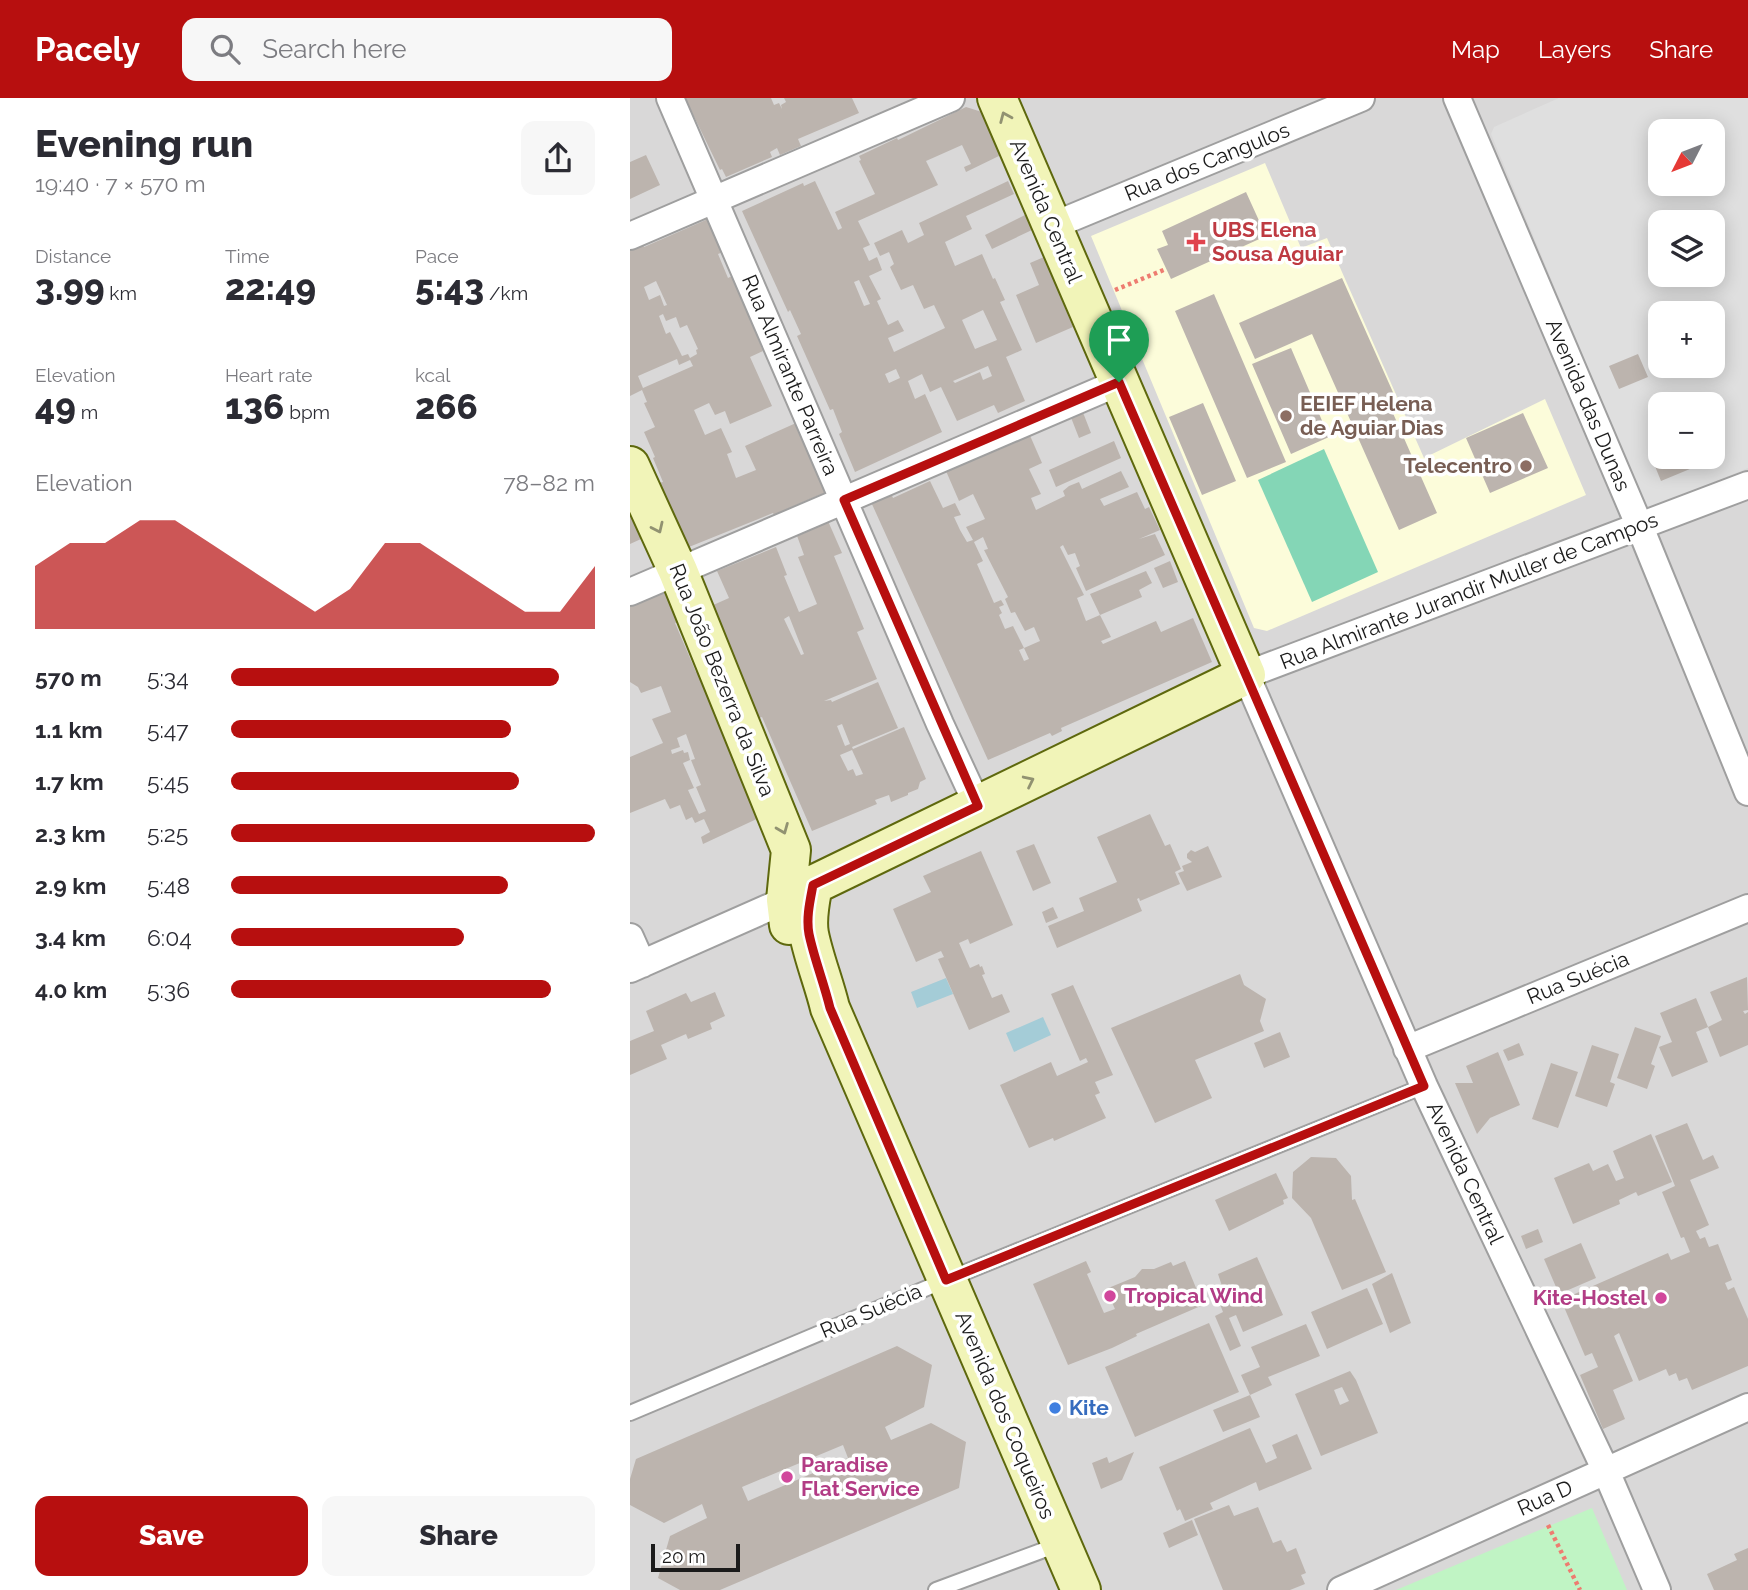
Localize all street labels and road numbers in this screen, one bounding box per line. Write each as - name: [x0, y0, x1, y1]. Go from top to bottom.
- street label: Rua dos Cangulos: [1121, 117, 1293, 206]
- street label: Avenida Central: [1005, 135, 1088, 287]
- street label: Rua Almirante Parreira: [737, 271, 844, 479]
- street label: Avenida das Dunas: [1541, 315, 1636, 495]
- street label: Rua Almirante Jurandir Muller de Campos: [1276, 507, 1661, 674]
- street label: Rua João Bezerra da Silva: [664, 560, 781, 800]
- street label: Rua Suécia: [1523, 946, 1633, 1009]
- street label: Avenida Central: [1422, 1098, 1509, 1248]
- street label: Rua Suécia: [816, 1278, 925, 1343]
- street label: Avenida dos Coqueiros: [950, 1307, 1061, 1522]
- street label: Rua D: [1513, 1474, 1576, 1521]

